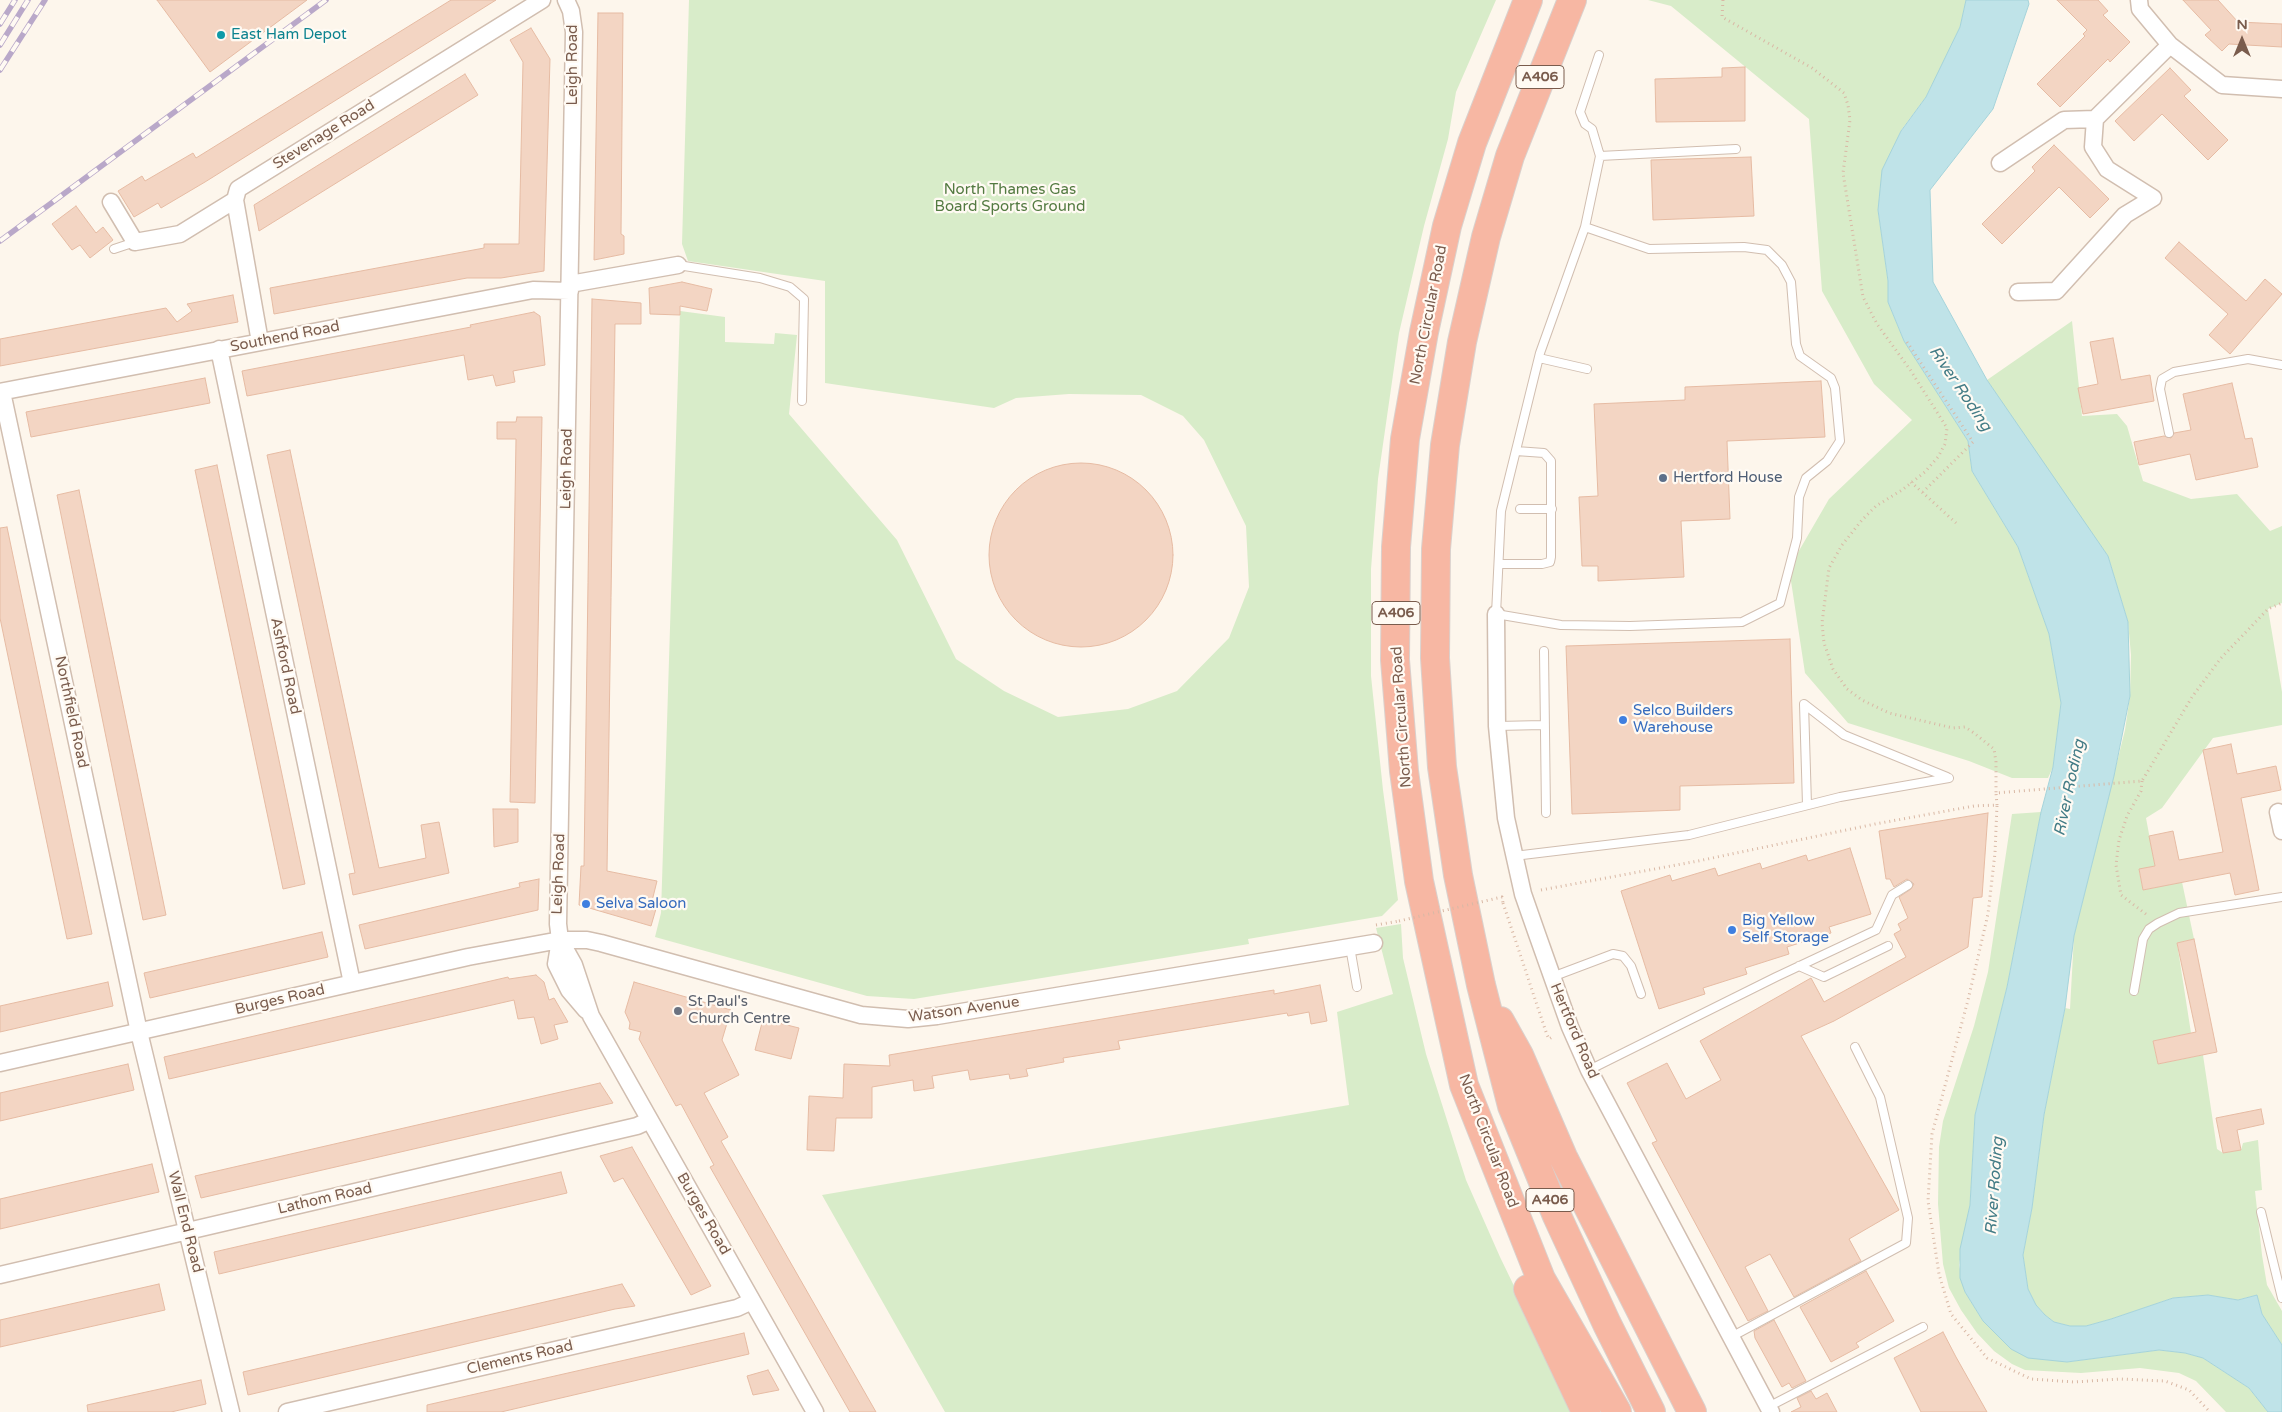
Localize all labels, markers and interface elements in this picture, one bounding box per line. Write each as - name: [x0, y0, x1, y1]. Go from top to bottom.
- north arrow: [2217, 15, 2267, 65]
- text: N: [2236, 16, 2248, 33]
- street label: Leigh Road: [564, 24, 582, 106]
- place label: East Ham Depot: [231, 26, 347, 44]
- marker: East Ham Depot: [215, 29, 227, 41]
- road number: A406: [1516, 66, 1564, 88]
- street label: Stevenage Road: [270, 97, 378, 173]
- park label: North Thames Gas Board Sports Ground: [935, 181, 1085, 216]
- street label: North Circular Road: [1407, 244, 1451, 386]
- street label: Southend Road: [229, 318, 341, 356]
- water label: River Roding: [1925, 343, 1995, 435]
- street label: Leigh Road: [557, 428, 577, 510]
- place label: Hertford House: [1673, 469, 1782, 487]
- marker: Hertford House: [1657, 472, 1669, 484]
- road number: A406: [1372, 602, 1420, 624]
- street label: Ashford Road: [266, 616, 304, 716]
- street label: North Circular Road: [1388, 646, 1416, 788]
- street label: Northfield Road: [50, 654, 92, 770]
- place label: Selco Builders Warehouse: [1633, 702, 1733, 737]
- marker: Selco Builders Warehouse: [1617, 714, 1629, 726]
- water label: River Roding: [2050, 738, 2090, 838]
- street label: Leigh Road: [549, 833, 569, 915]
- place label: Selva Saloon: [596, 895, 686, 913]
- marker: Selva Saloon: [580, 898, 592, 910]
- place label: Big Yellow Self Storage: [1742, 912, 1829, 947]
- marker: Big Yellow Self Storage: [1726, 924, 1738, 936]
- street label: Burges Road: [233, 981, 327, 1019]
- street label: Hertford Road: [1546, 981, 1602, 1081]
- place label: St Paul's Church Centre: [688, 993, 791, 1028]
- street label: Watson Avenue: [907, 993, 1021, 1027]
- marker: St Paul's Church Centre: [672, 1005, 684, 1017]
- street label: North Circular Road: [1454, 1072, 1522, 1210]
- water label: River Roding: [1982, 1136, 2008, 1236]
- street label: Wall End Road: [164, 1169, 206, 1275]
- street label: Burges Road: [672, 1170, 734, 1258]
- street label: Lathom Road: [276, 1179, 374, 1219]
- road number: A406: [1526, 1188, 1574, 1212]
- street label: Clements Road: [465, 1337, 575, 1379]

